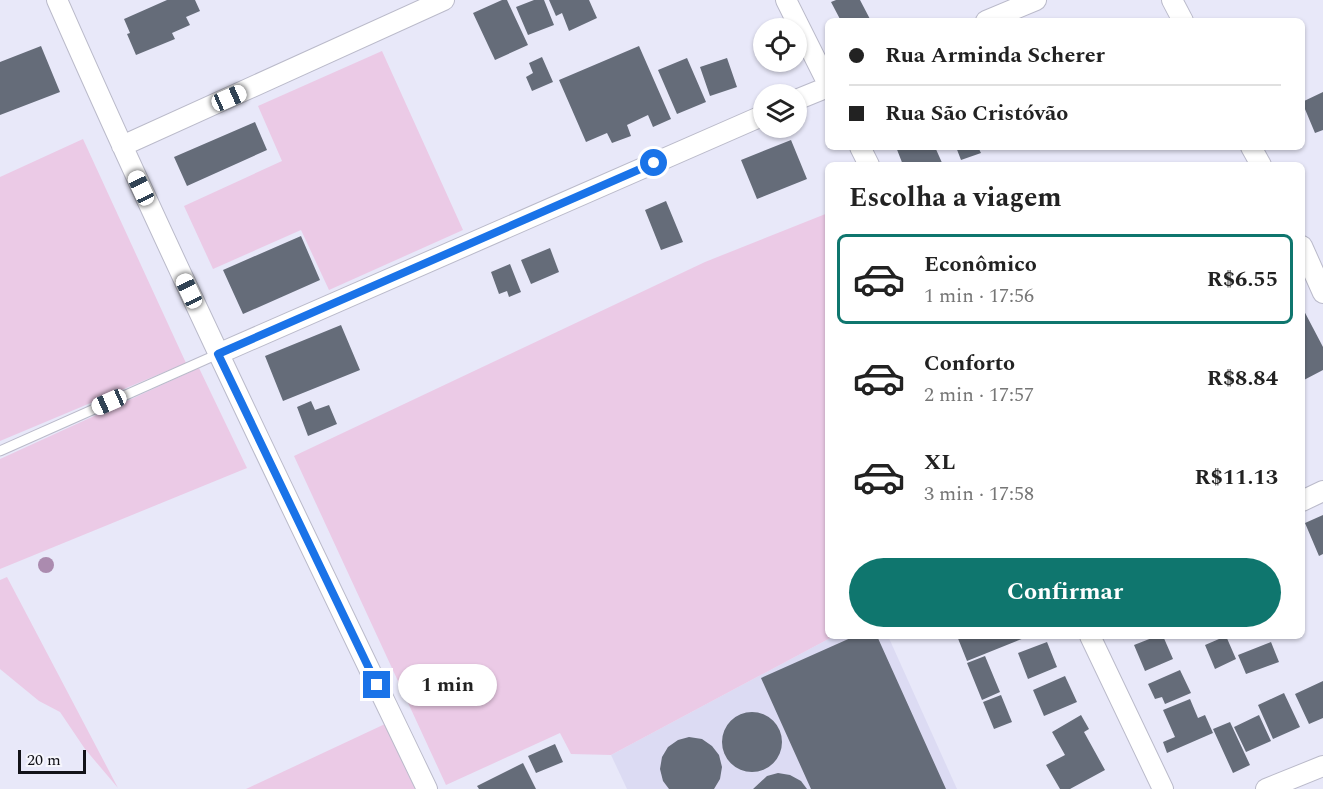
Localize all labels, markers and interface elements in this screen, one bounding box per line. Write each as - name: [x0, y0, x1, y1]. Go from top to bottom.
- map controls: [753, 18, 807, 138]
- button: locate: [753, 18, 807, 72]
- text: Rua Arminda Scherer: [885, 39, 1105, 72]
- car: [209, 82, 249, 114]
- button: layers: [753, 84, 807, 138]
- text: Rua São Cristóvão: [885, 97, 1068, 130]
- route start: [640, 149, 667, 176]
- car: [125, 168, 157, 208]
- text: Escolha a viagem: [849, 177, 1062, 219]
- text: Econômico: [924, 248, 1037, 281]
- icon: car: [852, 252, 906, 306]
- text: R$6.55: [1207, 263, 1278, 296]
- car: [173, 271, 205, 311]
- text: 1 min · 17:56: [924, 281, 1034, 311]
- text: Conforto: [924, 347, 1015, 380]
- icon: car: [852, 351, 906, 405]
- text: R$8.84: [1207, 362, 1278, 395]
- text: 2 min · 17:57: [924, 380, 1034, 410]
- car: [89, 386, 129, 418]
- text: XL: [924, 446, 955, 479]
- icon: car: [852, 450, 906, 504]
- text: R$11.13: [1194, 461, 1278, 494]
- text: 3 min · 17:58: [924, 479, 1034, 509]
- button: Confirmar: [849, 558, 1281, 627]
- callout: 1 min: [398, 664, 497, 706]
- text: 1 min: [421, 670, 474, 700]
- route end: [363, 671, 390, 698]
- scale bar: [18, 747, 86, 774]
- text: 20 m: [27, 748, 61, 772]

